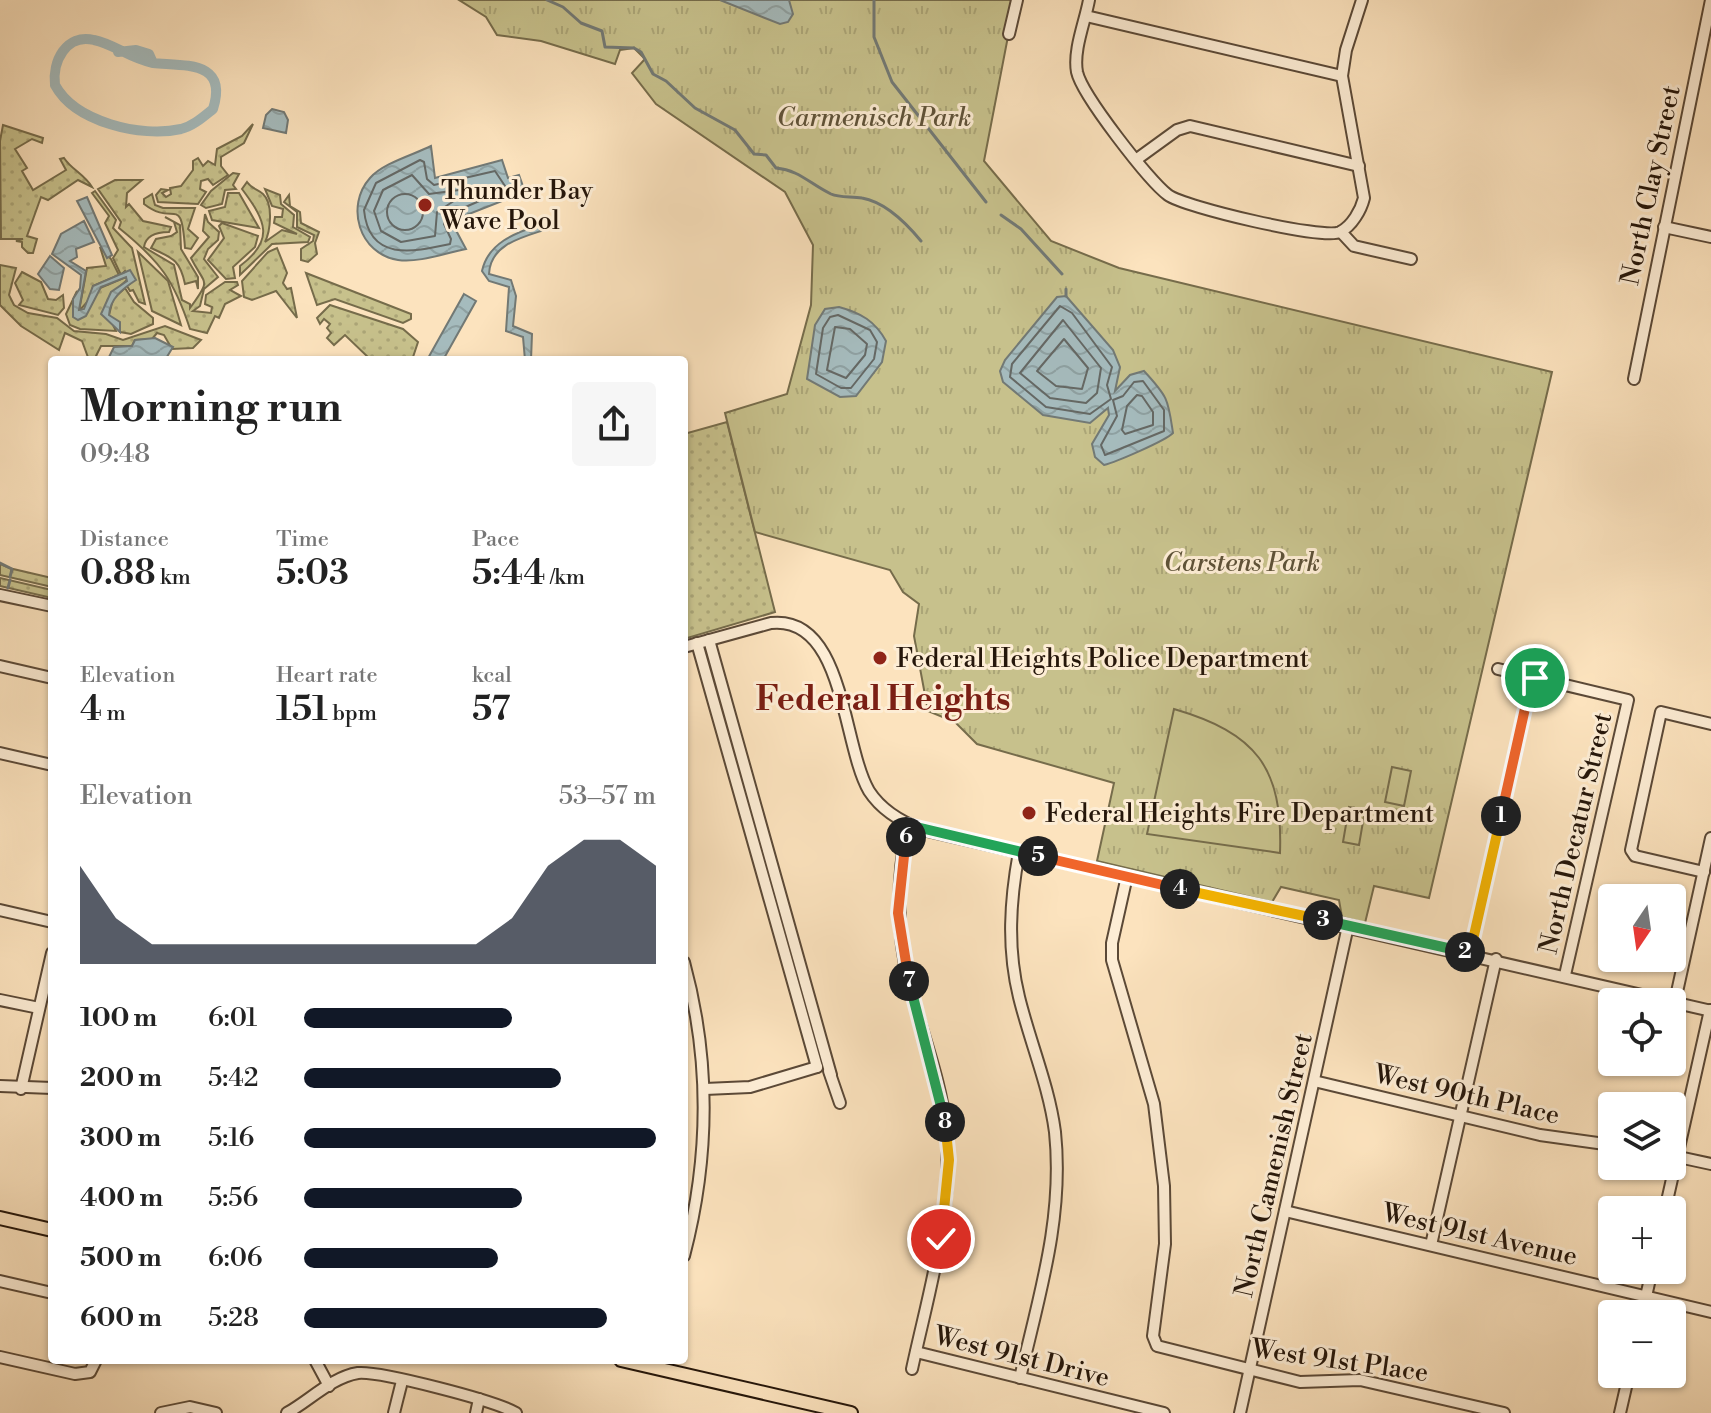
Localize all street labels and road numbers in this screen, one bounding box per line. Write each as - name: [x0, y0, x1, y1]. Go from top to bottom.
- street label: North Clay Street: [1614, 83, 1688, 288]
- street label: North Decatur Street: [1533, 709, 1619, 957]
- street label: North Camenish Street: [1228, 1030, 1320, 1300]
- street label: West 90th Place: [1370, 1058, 1563, 1132]
- street label: West 91st Avenue: [1378, 1197, 1580, 1273]
- street label: West 91st Drive: [930, 1319, 1113, 1394]
- street label: West 91st Place: [1248, 1333, 1430, 1389]

